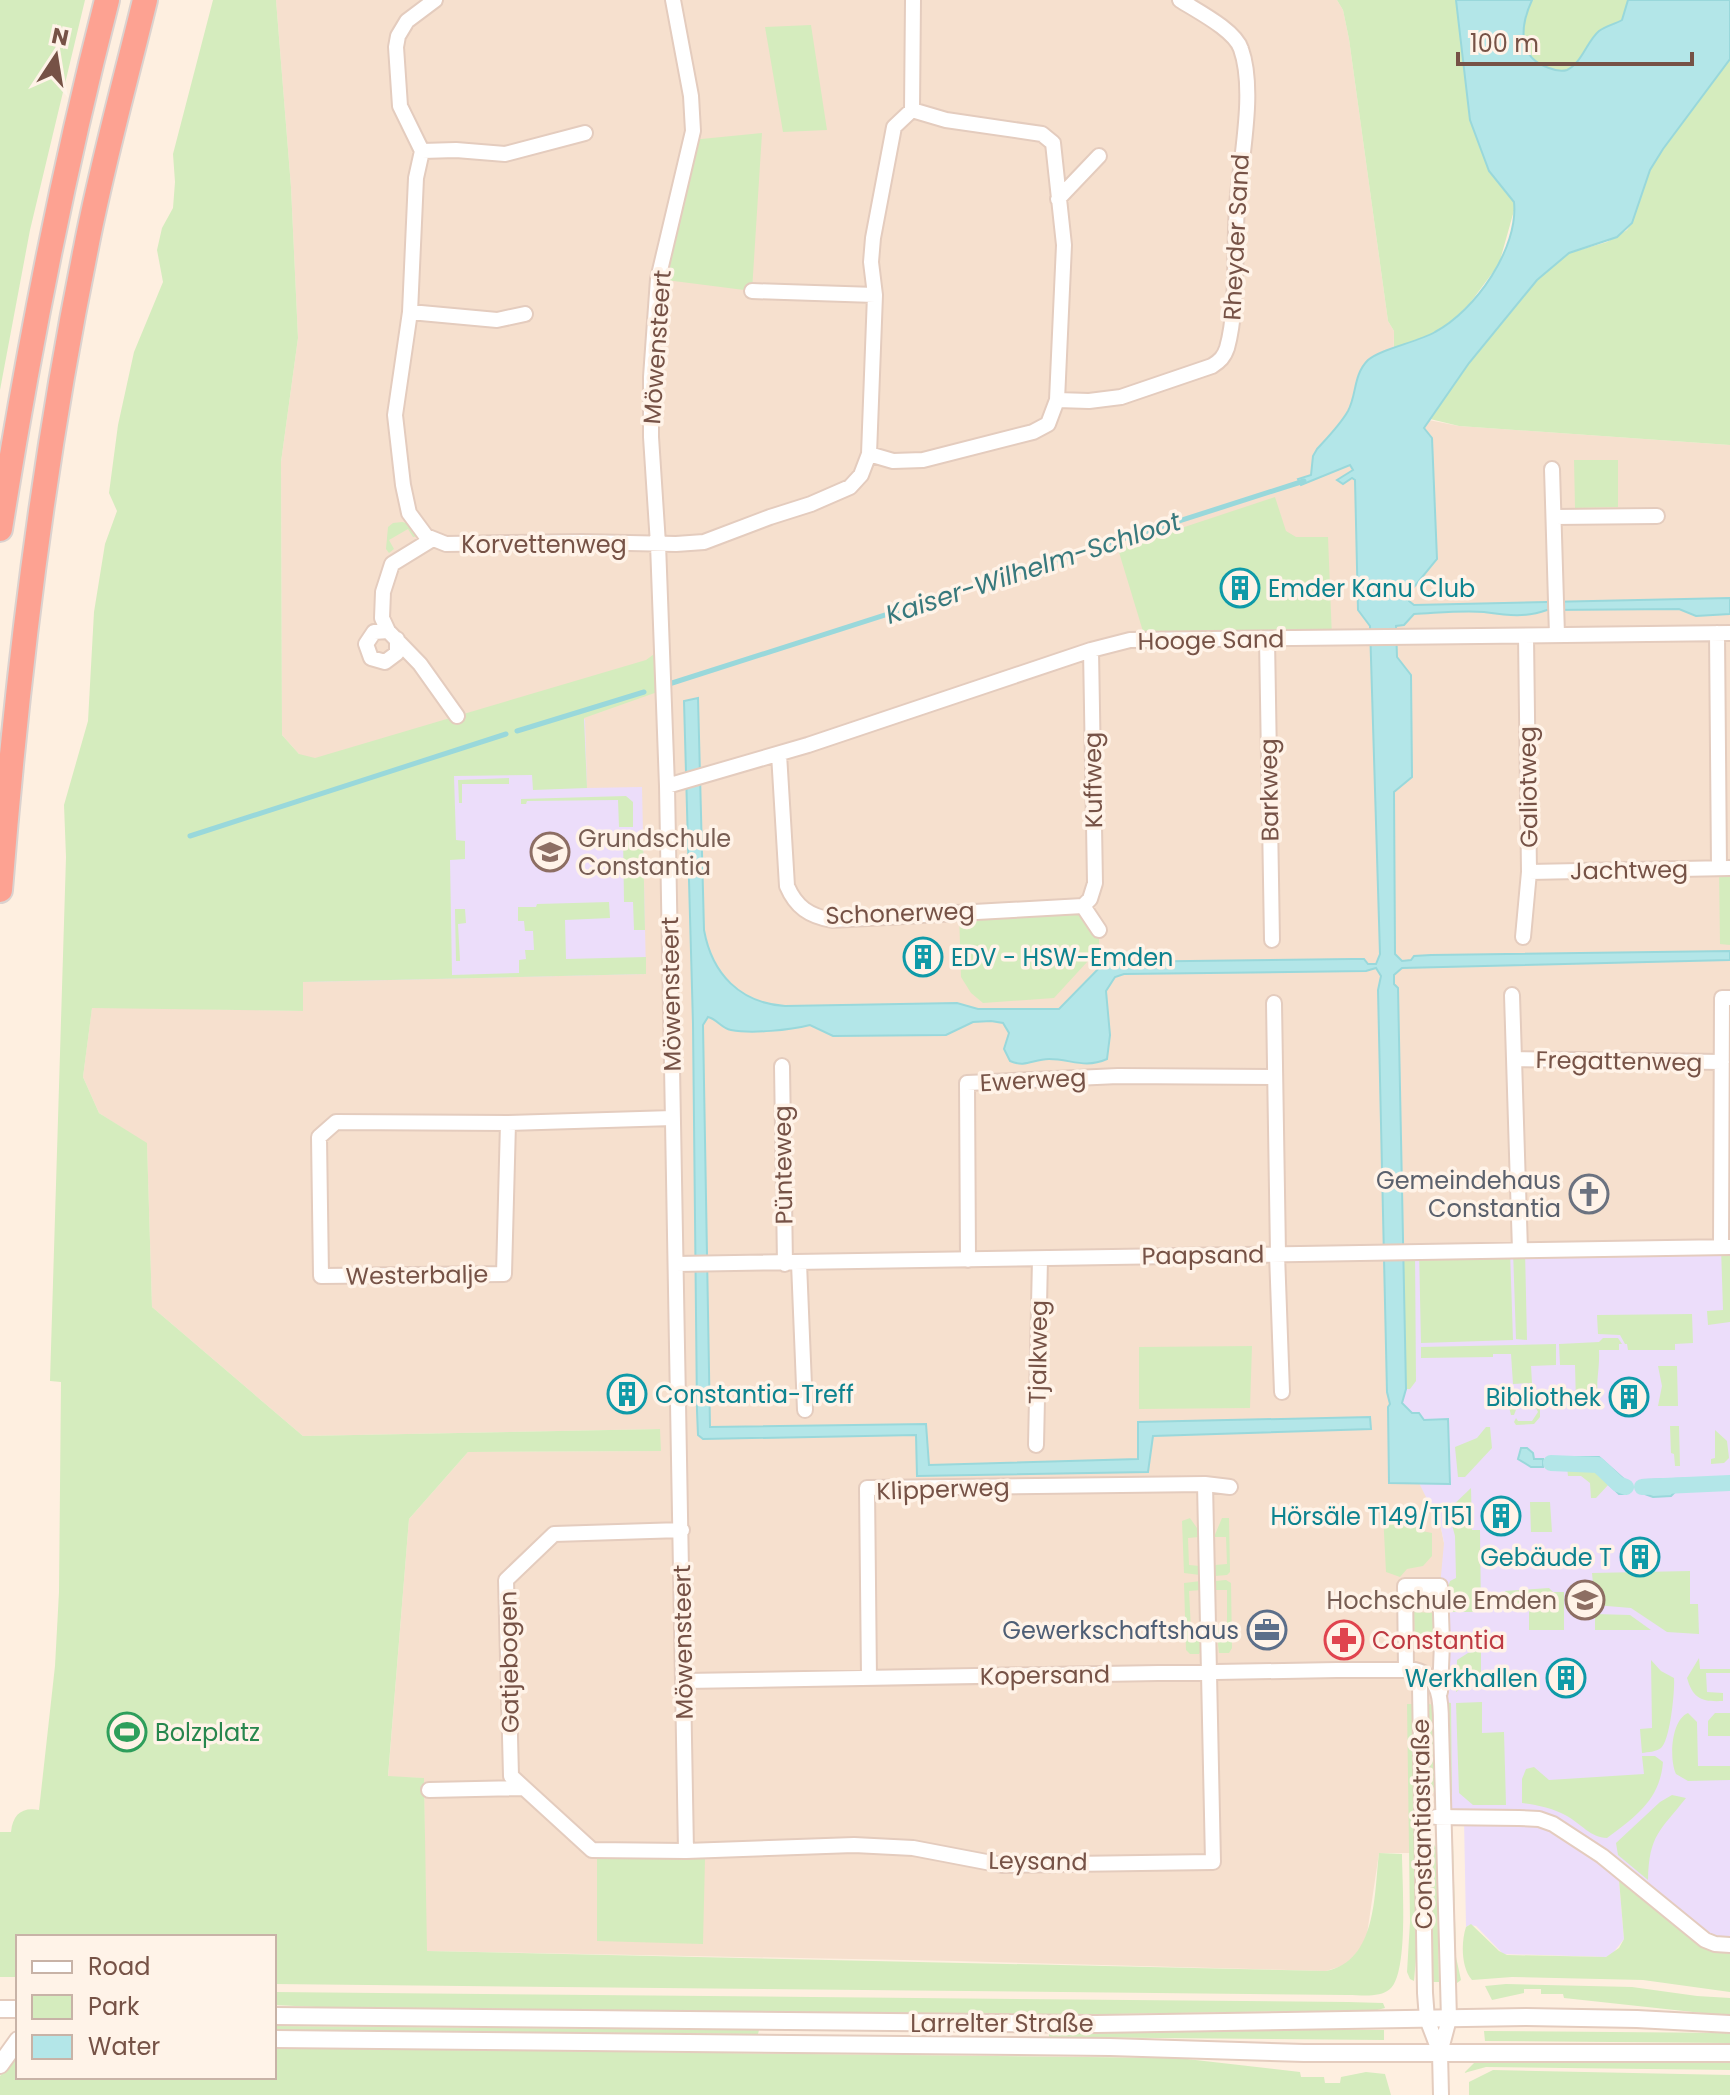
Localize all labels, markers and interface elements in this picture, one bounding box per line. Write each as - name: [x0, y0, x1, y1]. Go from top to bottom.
- north arrow: [16, 16, 96, 96]
- scale bar: [1458, 16, 1692, 66]
- text: N: [49, 20, 71, 54]
- text: 100 m: [1470, 27, 1539, 60]
- street label: Rheyder Sand: [1215, 153, 1257, 321]
- street label: Möwensteert: [635, 269, 679, 425]
- water label: Kaiser-Wilhelm-Schloot: [881, 503, 1186, 633]
- street label: Korvettenweg: [461, 528, 627, 561]
- building icon: Emder Kanu Club: [1219, 567, 1261, 609]
- place label: Emder Kanu Club: [1268, 572, 1475, 605]
- street label: Hooge Sand: [1137, 622, 1285, 658]
- street label: Galiotweg: [1510, 726, 1546, 848]
- street label: Kuffweg: [1076, 732, 1110, 828]
- street label: Barkweg: [1252, 738, 1286, 842]
- place label: Grundschule Constantia: [578, 822, 731, 883]
- school or university icon: Grundschule Constantia: [529, 831, 571, 873]
- street label: Jachtweg: [1570, 852, 1688, 888]
- street label: Schonerweg: [825, 894, 975, 932]
- street label: Möwensteert: [653, 916, 689, 1072]
- building icon: EDV - HSW-Emden: [902, 936, 944, 978]
- place label: EDV - HSW-Emden: [951, 941, 1173, 974]
- street label: Fregattenweg: [1535, 1043, 1703, 1079]
- street label: Ewerweg: [979, 1061, 1087, 1099]
- street label: Pünteweg: [765, 1105, 801, 1225]
- place label: Gemeindehaus Constantia: [1376, 1164, 1561, 1225]
- church icon: Gemeindehaus Constantia: [1568, 1173, 1610, 1215]
- street label: Paapsand: [1141, 1237, 1265, 1273]
- street label: Westerbalje: [345, 1257, 489, 1293]
- street label: Tjalkweg: [1021, 1300, 1055, 1404]
- building icon: Constantia-Treff: [606, 1373, 648, 1415]
- building icon: Bibliothek: [1608, 1376, 1650, 1418]
- place label: Constantia-Treff: [655, 1378, 854, 1411]
- place label: Bibliothek: [1486, 1381, 1602, 1414]
- street label: Klipperweg: [876, 1470, 1010, 1508]
- building icon: Hörsäle T149/T151: [1480, 1495, 1522, 1537]
- place label: Hörsäle T149/T151: [1270, 1500, 1473, 1533]
- building icon: Gebäude T: [1619, 1536, 1661, 1578]
- place label: Gebäude T: [1480, 1541, 1612, 1574]
- street label: Möwensteert: [665, 1564, 701, 1720]
- school or university icon: Hochschule Emden: [1564, 1579, 1606, 1621]
- place label: Hochschule Emden: [1327, 1584, 1557, 1617]
- street label: Gatjebogen: [491, 1590, 527, 1734]
- office icon: Gewerkschaftshaus: [1246, 1609, 1288, 1651]
- place label: Gewerkschaftshaus: [1002, 1614, 1239, 1647]
- pharmacy icon: Constantia: [1323, 1619, 1365, 1661]
- place label: Constantia: [1372, 1624, 1505, 1657]
- street label: Kopersand: [980, 1657, 1110, 1693]
- building icon: Werkhallen: [1545, 1657, 1587, 1699]
- place label: Werkhallen: [1405, 1662, 1538, 1695]
- sports icon: Bolzplatz: [106, 1711, 148, 1753]
- place label: Bolzplatz: [155, 1716, 260, 1749]
- street label: Constantiastraße: [1404, 1718, 1440, 1930]
- street label: Leysand: [988, 1844, 1088, 1878]
- legend: [16, 1935, 276, 2079]
- text: Road: [88, 1950, 150, 1983]
- text: Park: [88, 1990, 140, 2023]
- street label: Larrelter Straße: [910, 2007, 1094, 2040]
- text: Water: [88, 2030, 160, 2063]

